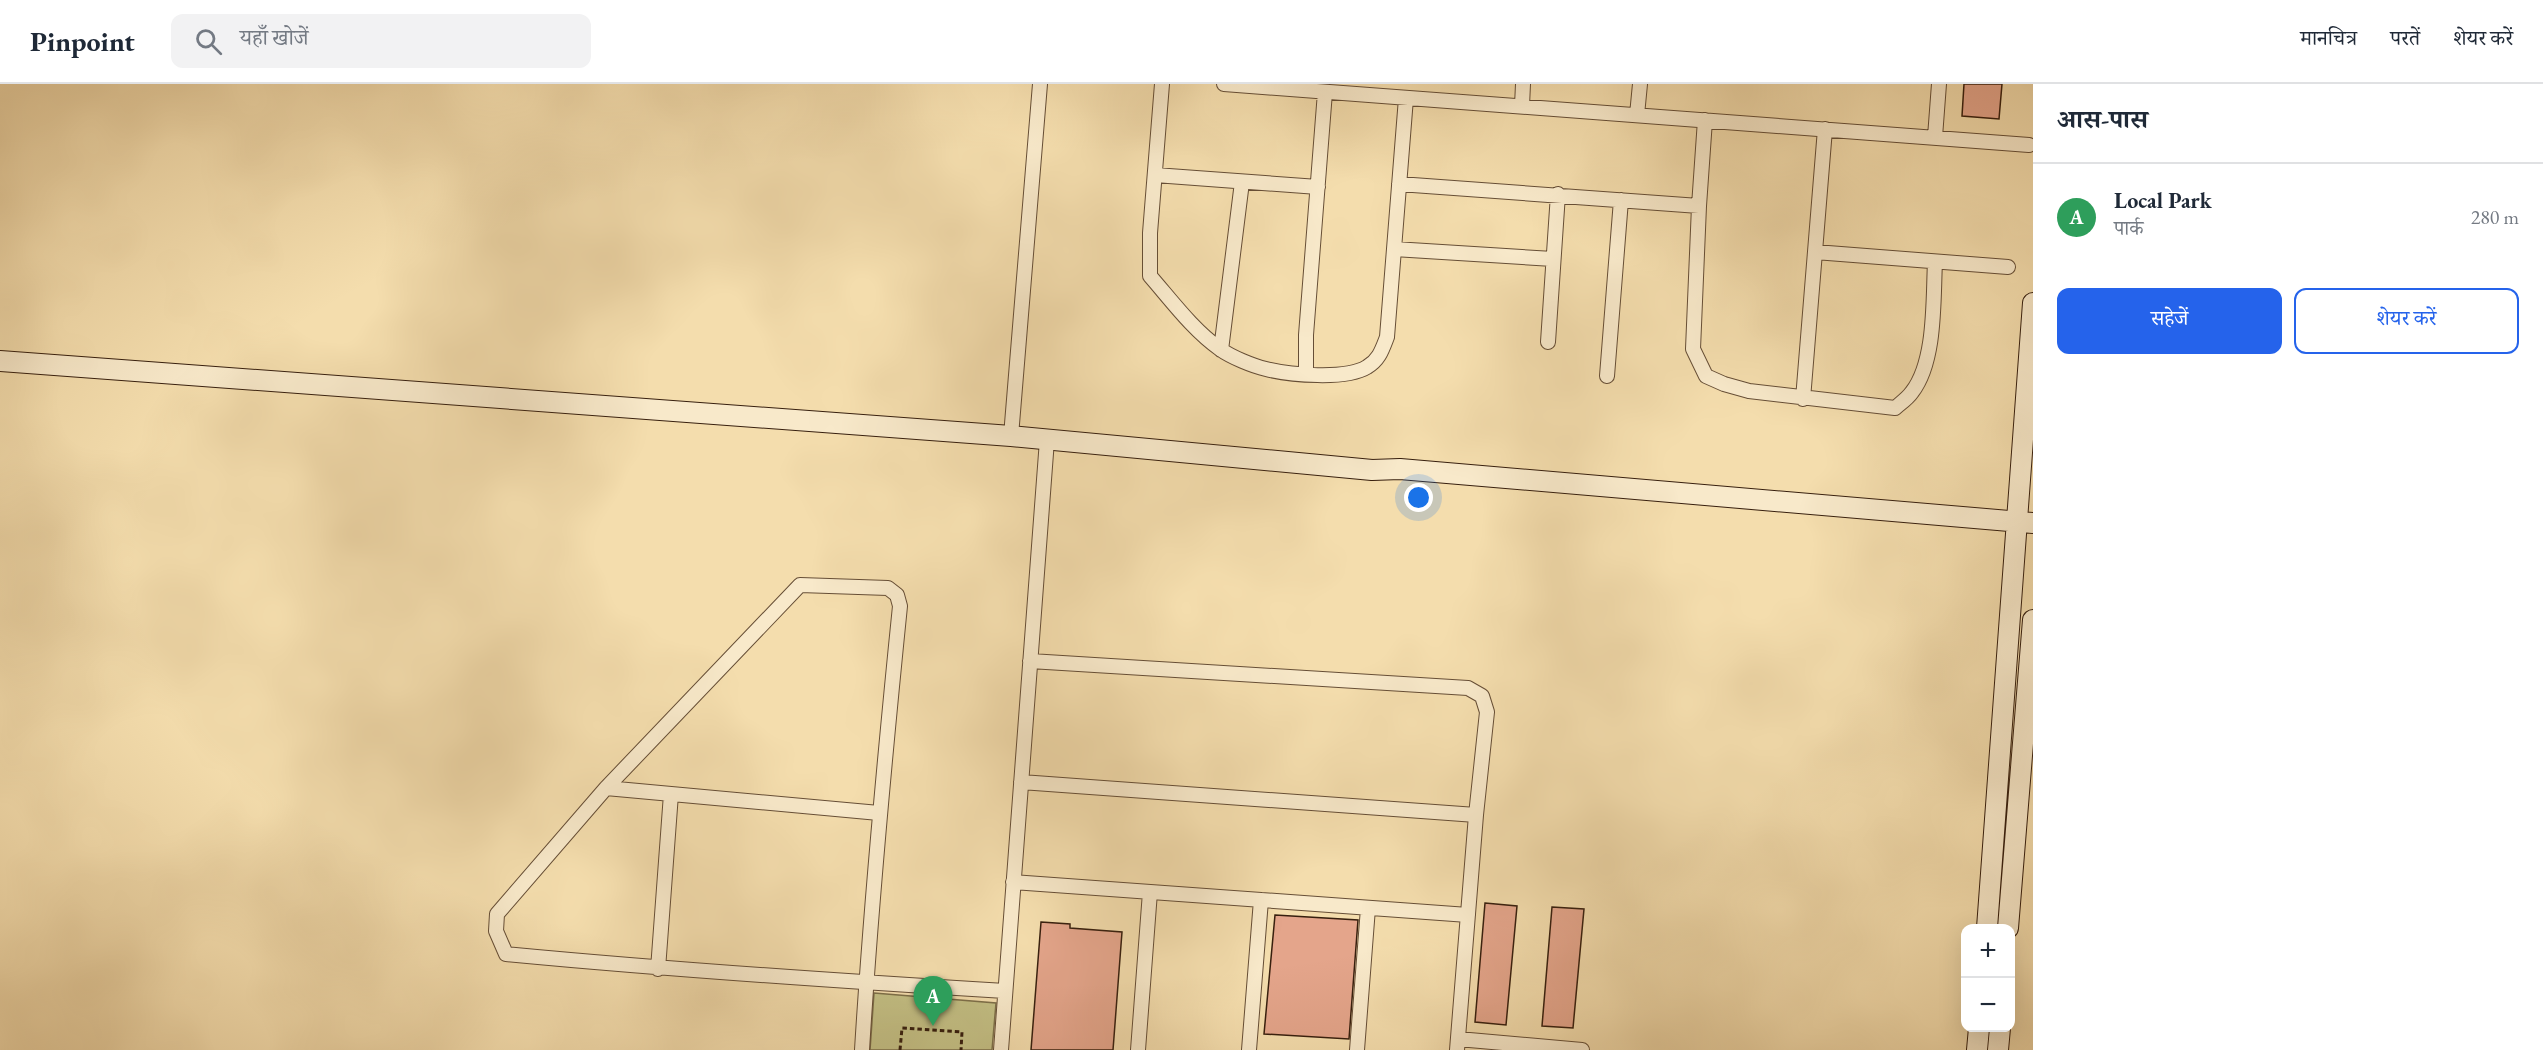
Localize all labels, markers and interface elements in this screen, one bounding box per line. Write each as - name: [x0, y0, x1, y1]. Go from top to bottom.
- search box: [171, 14, 591, 68]
- text: Pinpoint: [30, 23, 135, 59]
- text: यहाँ खोजें: [240, 23, 309, 52]
- text: मानचित्र: [2300, 24, 2357, 51]
- text: परतें: [2390, 24, 2420, 51]
- text: शेयर करें: [2453, 24, 2513, 51]
- icon: search: [192, 25, 225, 58]
- text: आस-पास: [2057, 102, 2148, 136]
- text: Local Park: [2114, 186, 2212, 215]
- text: A: [2069, 204, 2084, 230]
- text: 280 m: [2471, 204, 2519, 230]
- text: पार्क: [2114, 215, 2143, 241]
- button: सहेजें: [2057, 288, 2282, 354]
- button: शेयर करें: [2294, 288, 2519, 354]
- your location: [1404, 483, 1433, 512]
- map controls: [1961, 924, 2015, 1032]
- button: +: [1961, 924, 2015, 978]
- pin: A: [914, 976, 952, 1026]
- button: −: [1961, 978, 2015, 1032]

